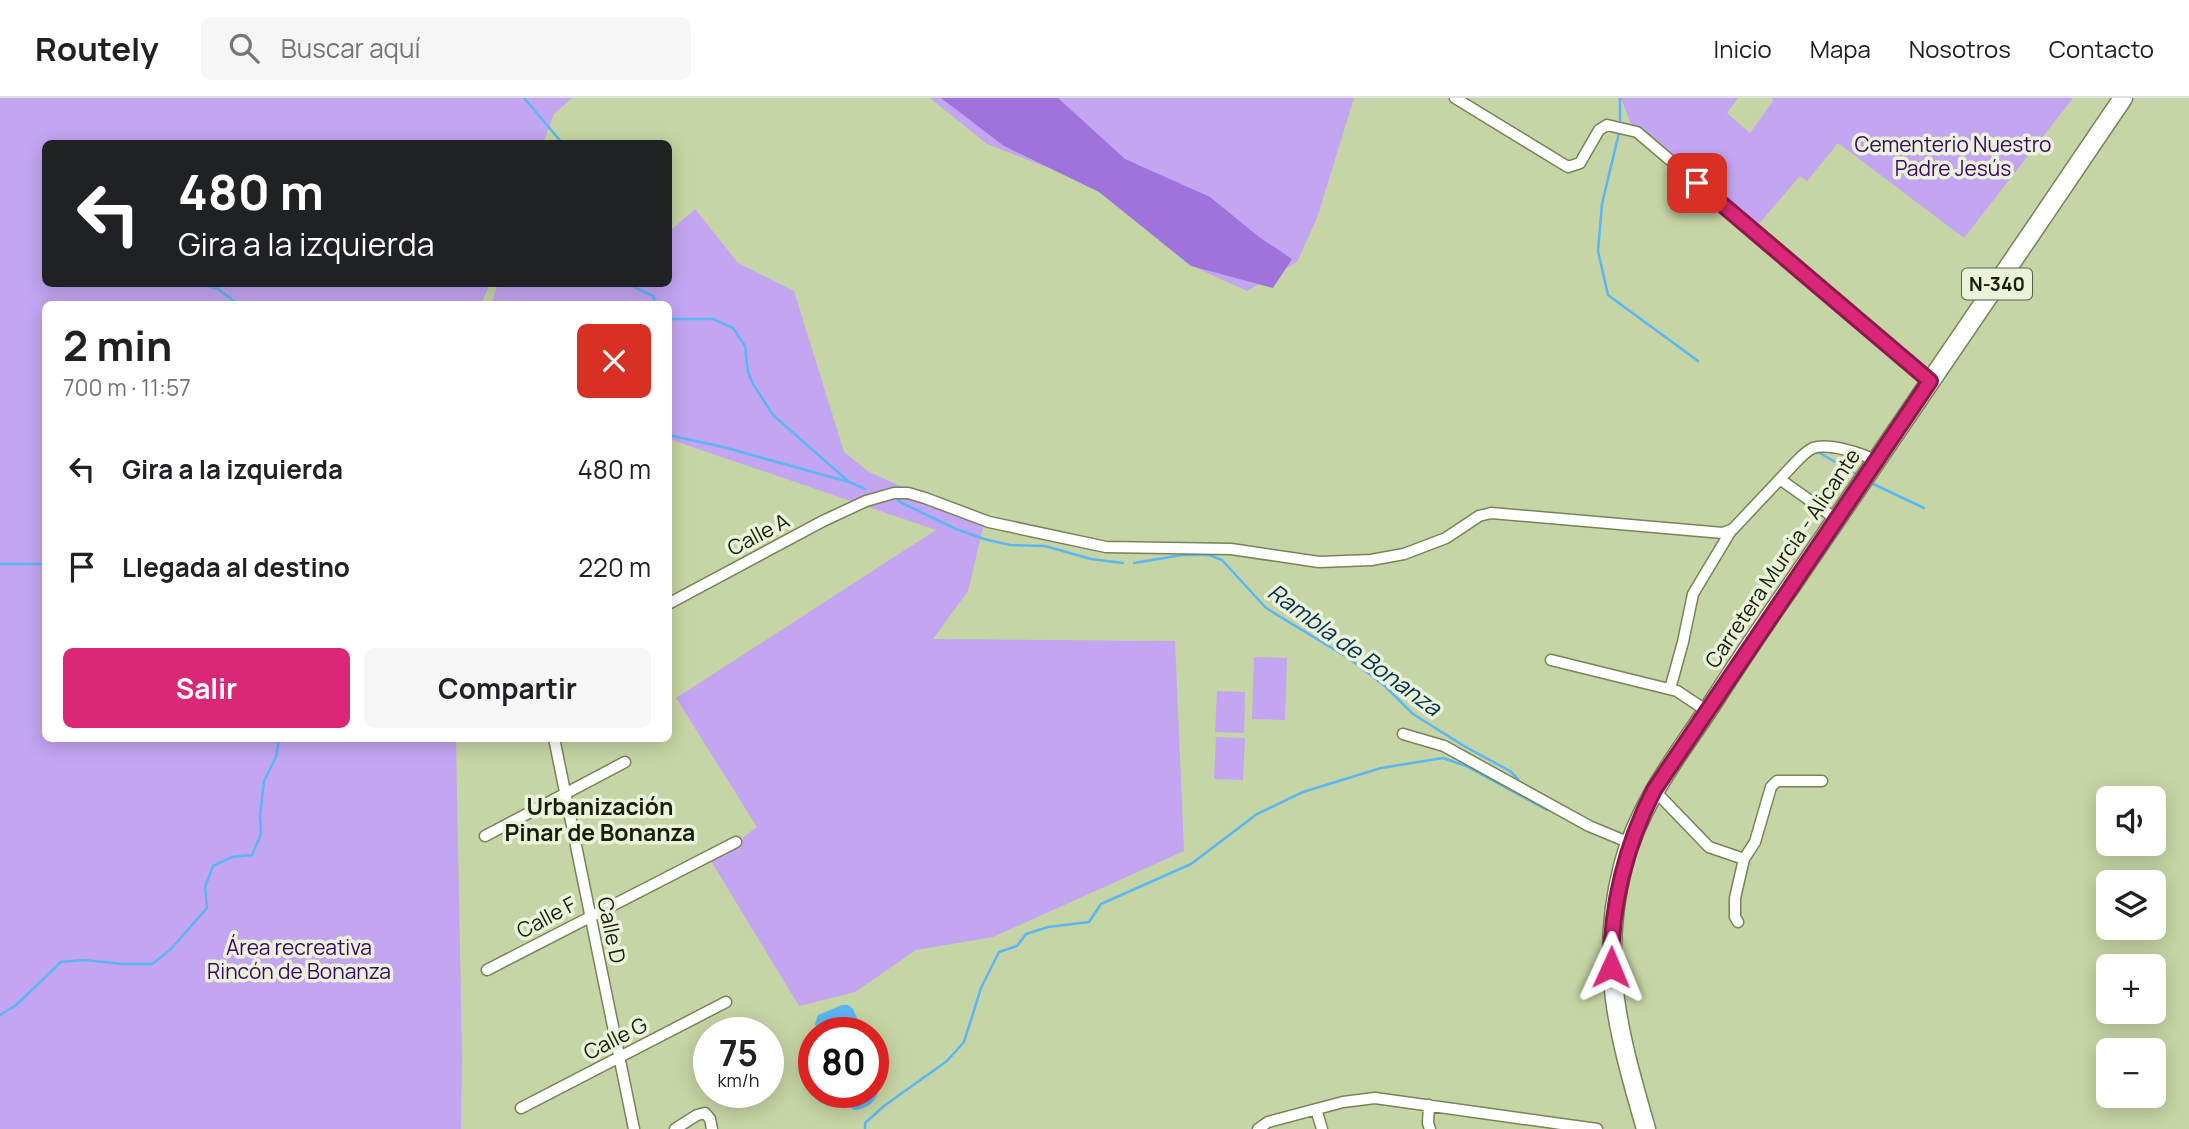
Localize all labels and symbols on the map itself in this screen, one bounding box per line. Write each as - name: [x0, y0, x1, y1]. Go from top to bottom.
- park label: Cementerio Nuestro Padre Jesús: [1855, 130, 2051, 182]
- pin: [1667, 153, 1727, 213]
- road number: N-340: [1962, 268, 2032, 300]
- street label: Carretera Murcia - Alicante: [1698, 443, 1866, 673]
- street label: Calle A: [722, 506, 794, 562]
- water label: Rambla de Bonanza: [1262, 575, 1449, 723]
- district label: Urbanización Pinar de Bonanza: [505, 790, 695, 848]
- street label: Calle F: [511, 890, 581, 944]
- street label: Calle D: [591, 894, 633, 966]
- position arrow: [1574, 930, 1648, 1004]
- park label: Área recreativa Rincón de Bonanza: [207, 933, 391, 985]
- street label: Calle G: [578, 1010, 652, 1066]
- speed limit sign: 80: [798, 1017, 889, 1108]

